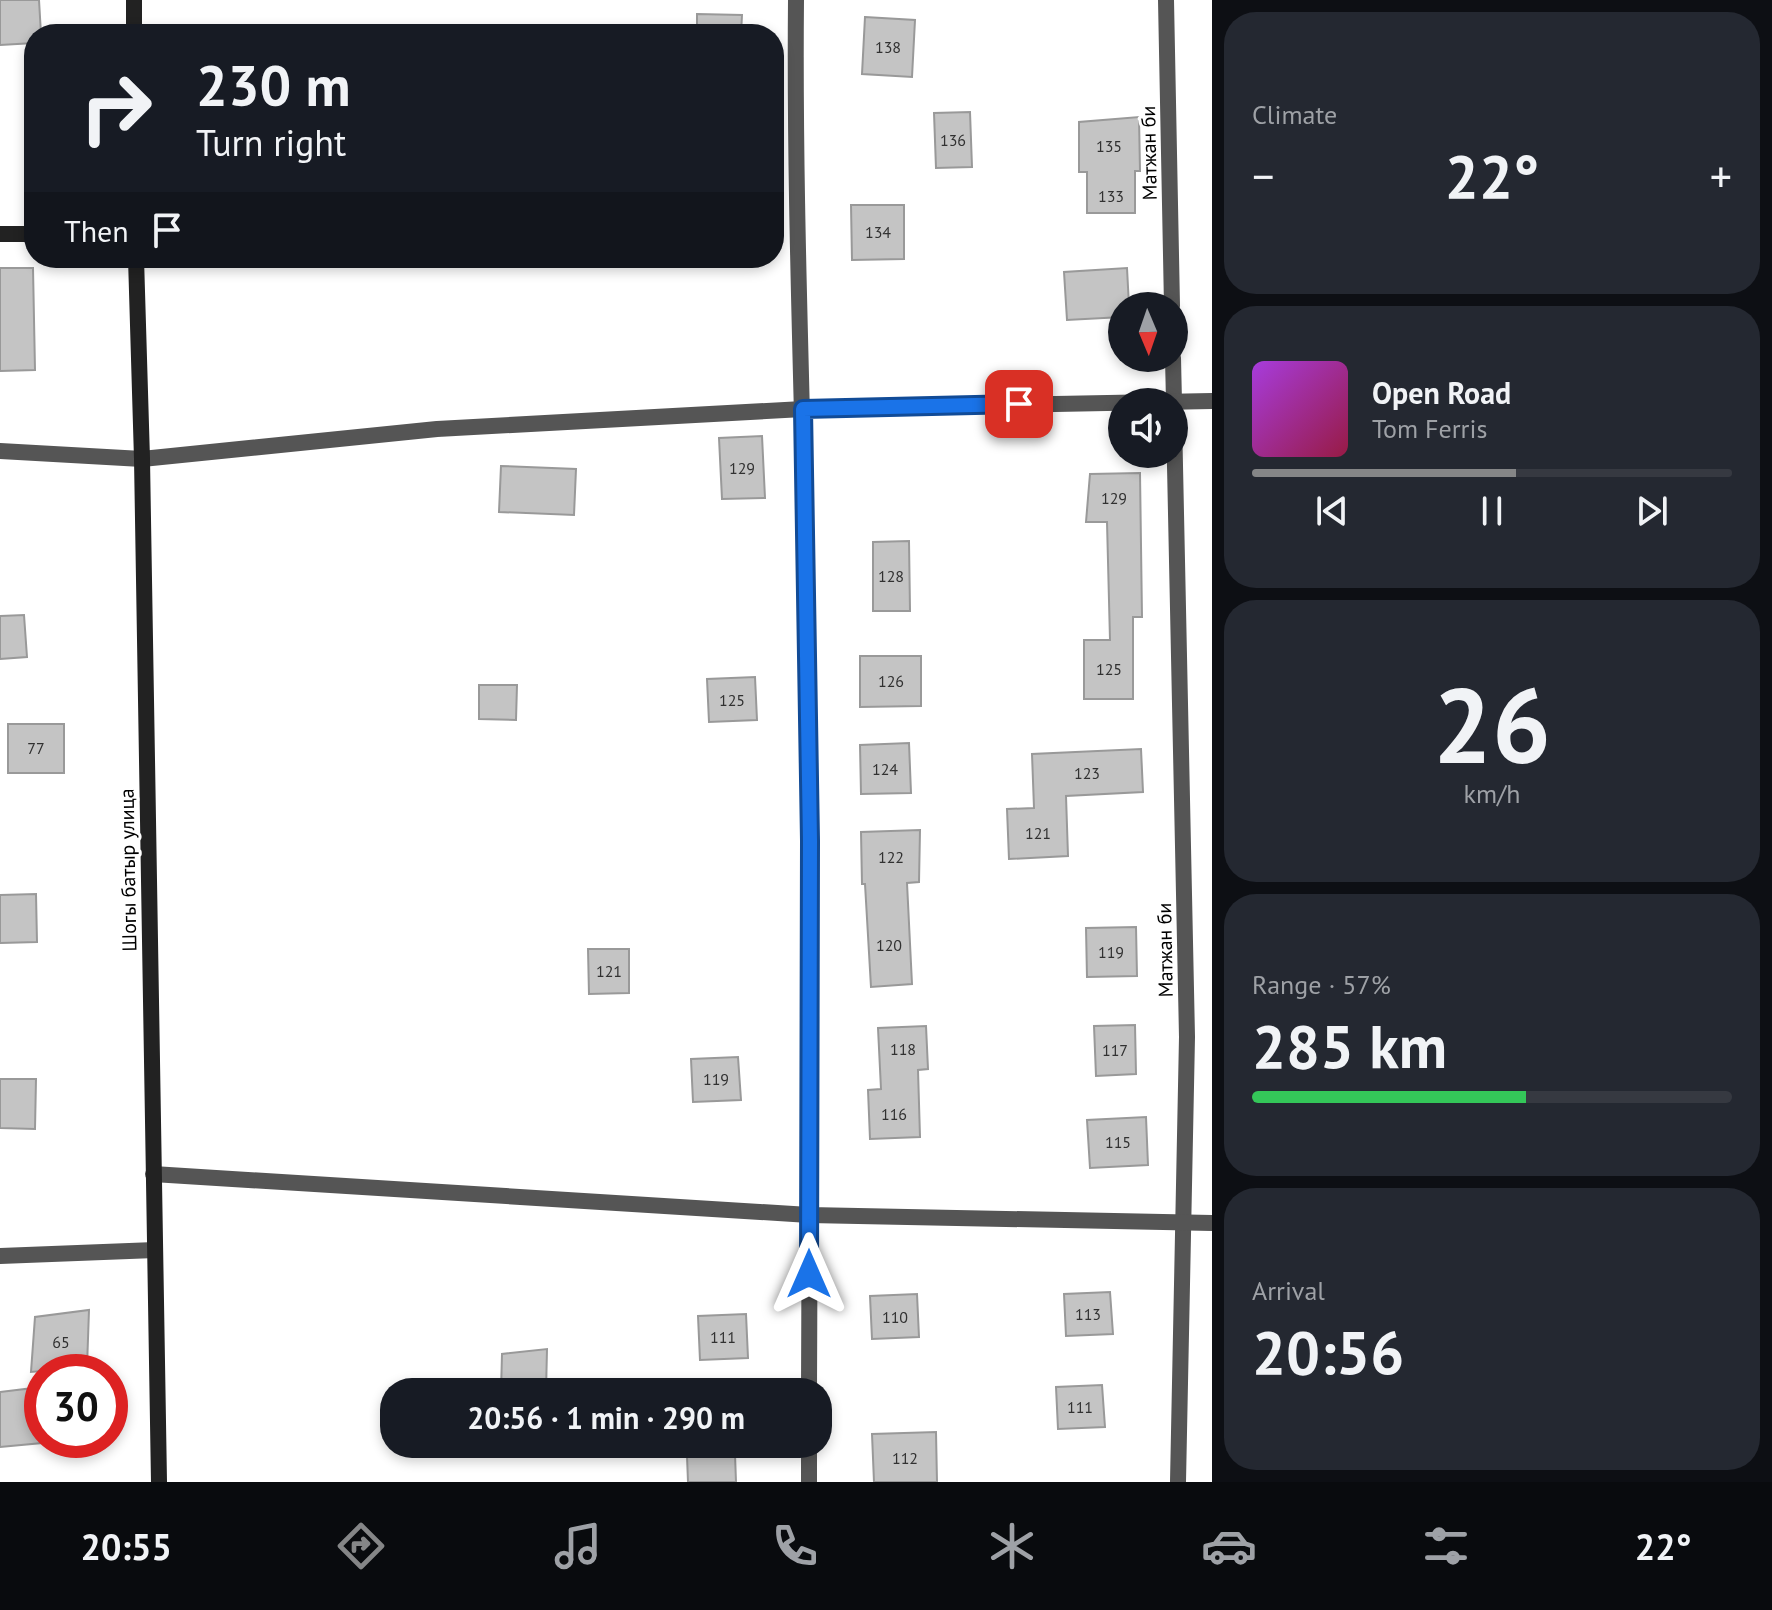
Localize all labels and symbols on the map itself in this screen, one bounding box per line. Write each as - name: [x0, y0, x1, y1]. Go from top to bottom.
- house number: 138: [875, 37, 901, 57]
- street label: Матжан би: [1135, 105, 1163, 201]
- house number: 136: [940, 130, 966, 150]
- house number: 135: [1096, 136, 1122, 156]
- house number: 133: [1098, 186, 1124, 206]
- house number: 134: [865, 222, 891, 242]
- north arrow: [1108, 292, 1188, 372]
- pin: [985, 370, 1053, 438]
- house number: 129: [729, 458, 755, 478]
- house number: 129: [1101, 488, 1127, 508]
- house number: 128: [878, 566, 904, 586]
- house number: 125: [1096, 659, 1122, 679]
- house number: 126: [878, 671, 904, 691]
- house number: 125: [719, 690, 745, 710]
- house number: 77: [27, 738, 45, 758]
- house number: 124: [872, 759, 898, 779]
- house number: 123: [1074, 763, 1100, 783]
- street label: Шогы батыр улица: [114, 788, 142, 952]
- house number: 121: [1025, 823, 1051, 843]
- house number: 122: [878, 847, 904, 867]
- street label: Матжан би: [1151, 902, 1179, 998]
- house number: 120: [876, 935, 902, 955]
- house number: 119: [1098, 942, 1124, 962]
- house number: 121: [596, 961, 622, 981]
- house number: 118: [890, 1039, 916, 1059]
- house number: 117: [1102, 1040, 1128, 1060]
- house number: 119: [703, 1069, 729, 1089]
- house number: 116: [881, 1104, 907, 1124]
- house number: 115: [1105, 1132, 1131, 1152]
- position arrow: [767, 1232, 851, 1316]
- house number: 113: [1075, 1304, 1101, 1324]
- house number: 110: [882, 1307, 908, 1327]
- house number: 111: [710, 1327, 736, 1347]
- house number: 65: [52, 1332, 70, 1352]
- speed limit sign: 30: [24, 1354, 128, 1458]
- house number: 111: [1067, 1397, 1093, 1417]
- house number: 112: [892, 1448, 918, 1468]

